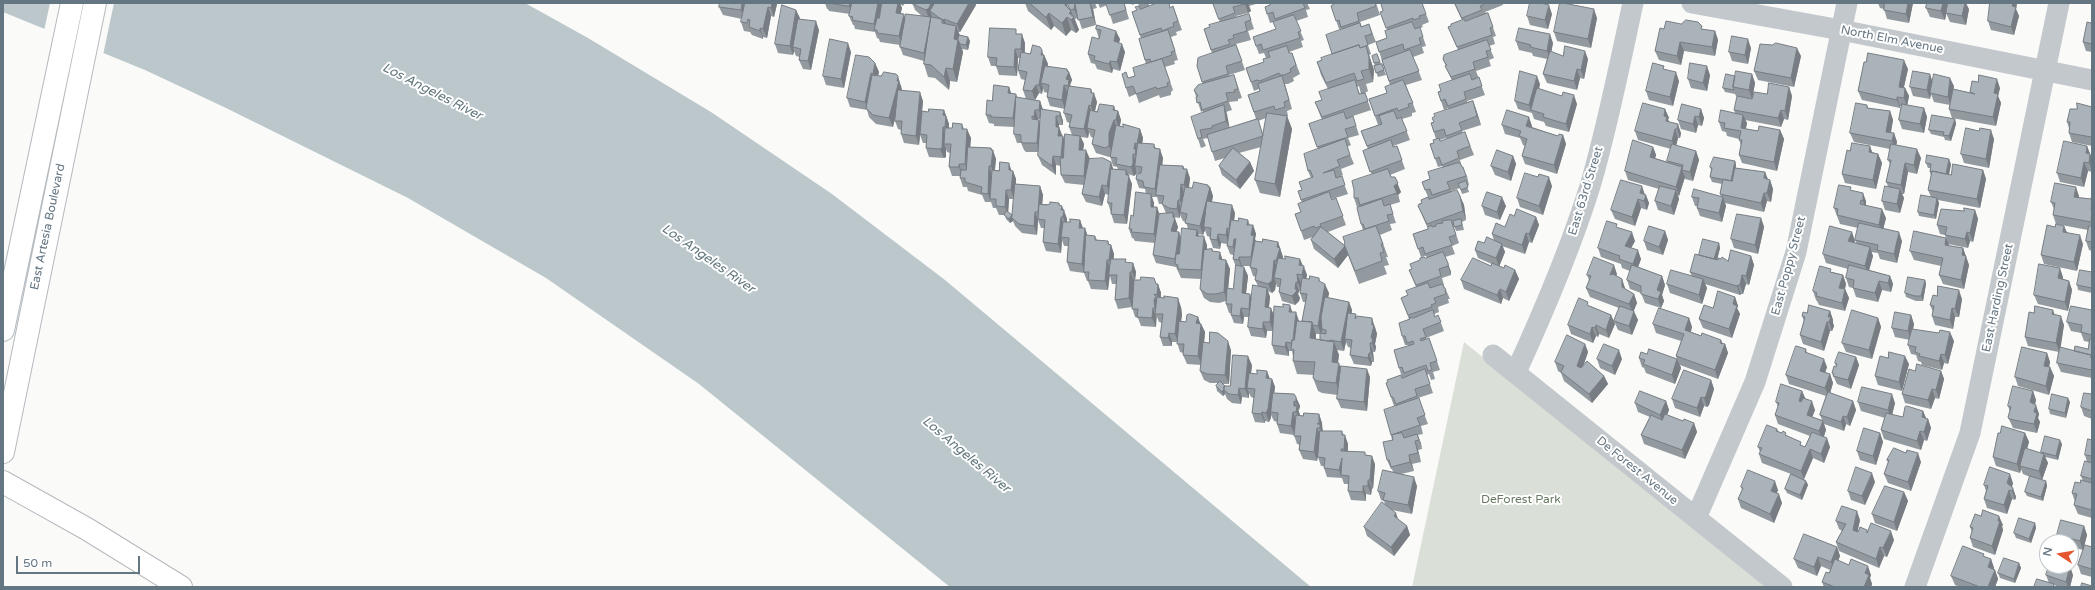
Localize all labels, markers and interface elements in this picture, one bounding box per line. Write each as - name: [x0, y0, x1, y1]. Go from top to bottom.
- street label: North Elm Avenue: [1840, 23, 1944, 57]
- water label: Los Angeles River: [379, 60, 485, 124]
- street label: East 63rd Street: [1566, 145, 1606, 237]
- street label: East Artesia Boulevard: [28, 163, 68, 291]
- street label: East Poppy Street: [1769, 215, 1809, 317]
- water label: Los Angeles River: [658, 221, 758, 297]
- street label: East Harding Street: [1979, 242, 2017, 354]
- water label: Los Angeles River: [919, 414, 1013, 496]
- street label: De Forest Avenue: [1593, 434, 1681, 508]
- park label: DeForest Park: [1481, 493, 1561, 507]
- north arrow: [2039, 534, 2079, 574]
- text: N: [2040, 546, 2055, 557]
- scale bar: [18, 548, 142, 574]
- text: 50 m: [23, 556, 52, 570]

